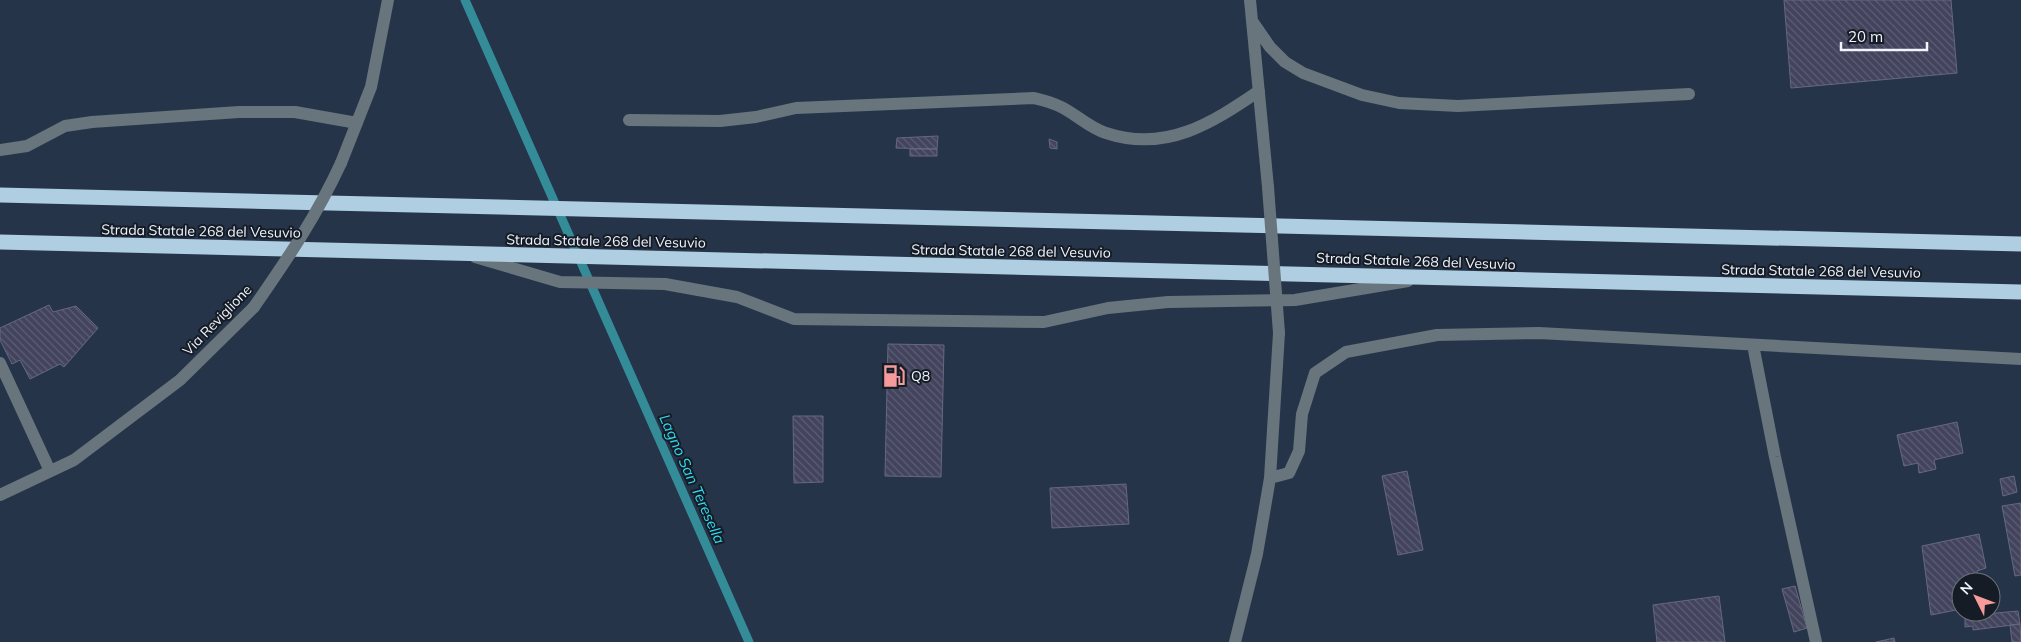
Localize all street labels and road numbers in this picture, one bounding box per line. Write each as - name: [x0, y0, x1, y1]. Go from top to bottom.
- street label: Strada Statale 268 del Vesuvio: [101, 220, 301, 242]
- street label: Strada Statale 268 del Vesuvio: [506, 230, 706, 252]
- street label: Strada Statale 268 del Vesuvio: [911, 240, 1111, 262]
- street label: Strada Statale 268 del Vesuvio: [1316, 249, 1516, 273]
- street label: Strada Statale 268 del Vesuvio: [1721, 260, 1921, 282]
- street label: Via Reviglione: [179, 281, 255, 359]

